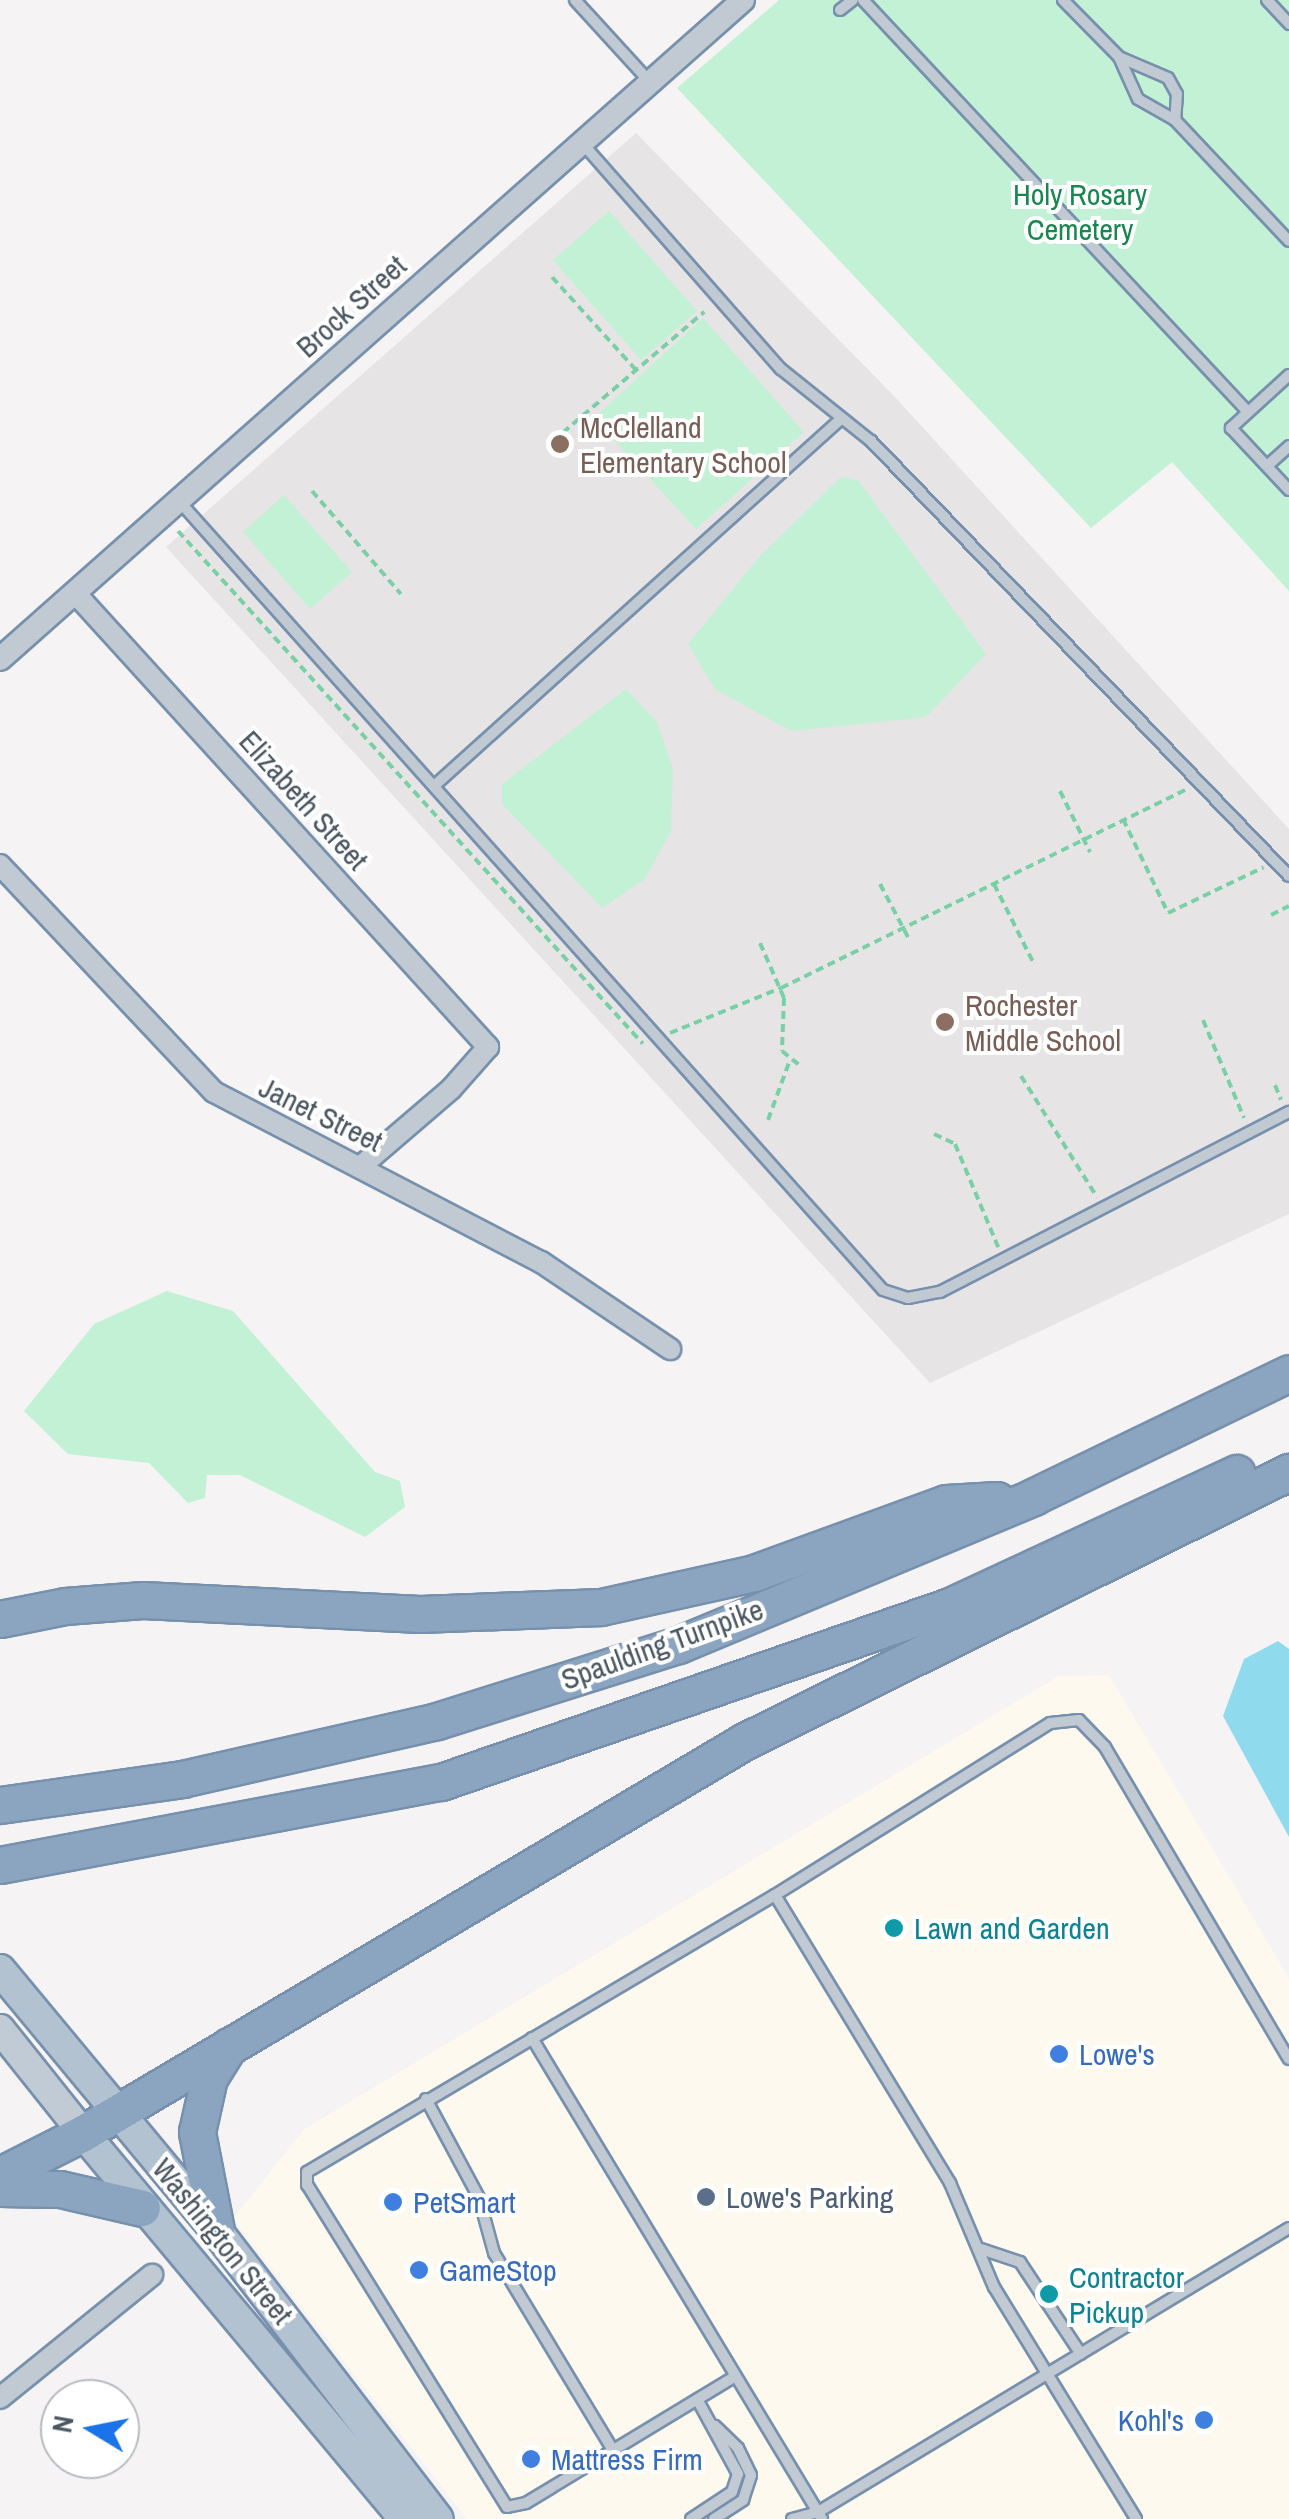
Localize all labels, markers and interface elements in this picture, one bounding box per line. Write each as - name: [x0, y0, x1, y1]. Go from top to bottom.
- park label: Holy Rosary Cemetery: [1013, 176, 1147, 246]
- street label: Brock Street: [289, 247, 413, 365]
- place label: McClelland Elementary School: [580, 409, 786, 480]
- marker: McClelland Elementary School: [549, 433, 571, 455]
- street label: Elizabeth Street: [232, 723, 376, 877]
- place label: Rochester Middle School: [965, 987, 1121, 1058]
- marker: Rochester Middle School: [934, 1011, 956, 1033]
- street label: Janet Street: [253, 1069, 389, 1159]
- street label: Spaulding Turnpike: [556, 1591, 768, 1697]
- place label: Lawn and Garden: [914, 1910, 1110, 1946]
- marker: Lawn and Garden: [883, 1917, 905, 1939]
- place label: Lowe's: [1079, 2036, 1155, 2072]
- marker: Lowe's: [1048, 2043, 1070, 2065]
- street label: Washington Street: [145, 2151, 301, 2331]
- place label: Lowe's Parking: [726, 2179, 893, 2215]
- place label: PetSmart: [413, 2184, 516, 2220]
- marker: Lowe's Parking: [695, 2186, 717, 2208]
- marker: PetSmart: [382, 2191, 404, 2213]
- place label: GameStop: [439, 2252, 557, 2288]
- marker: GameStop: [408, 2259, 430, 2281]
- place label: Contractor Pickup: [1069, 2259, 1184, 2330]
- marker: Contractor Pickup: [1038, 2283, 1060, 2305]
- north arrow: [40, 2379, 140, 2479]
- place label: Kohl's: [1118, 2402, 1184, 2438]
- marker: Kohl's: [1193, 2409, 1215, 2431]
- text: N: [42, 2413, 83, 2436]
- place label: Mattress Firm: [551, 2441, 703, 2477]
- marker: Mattress Firm: [520, 2448, 542, 2470]

